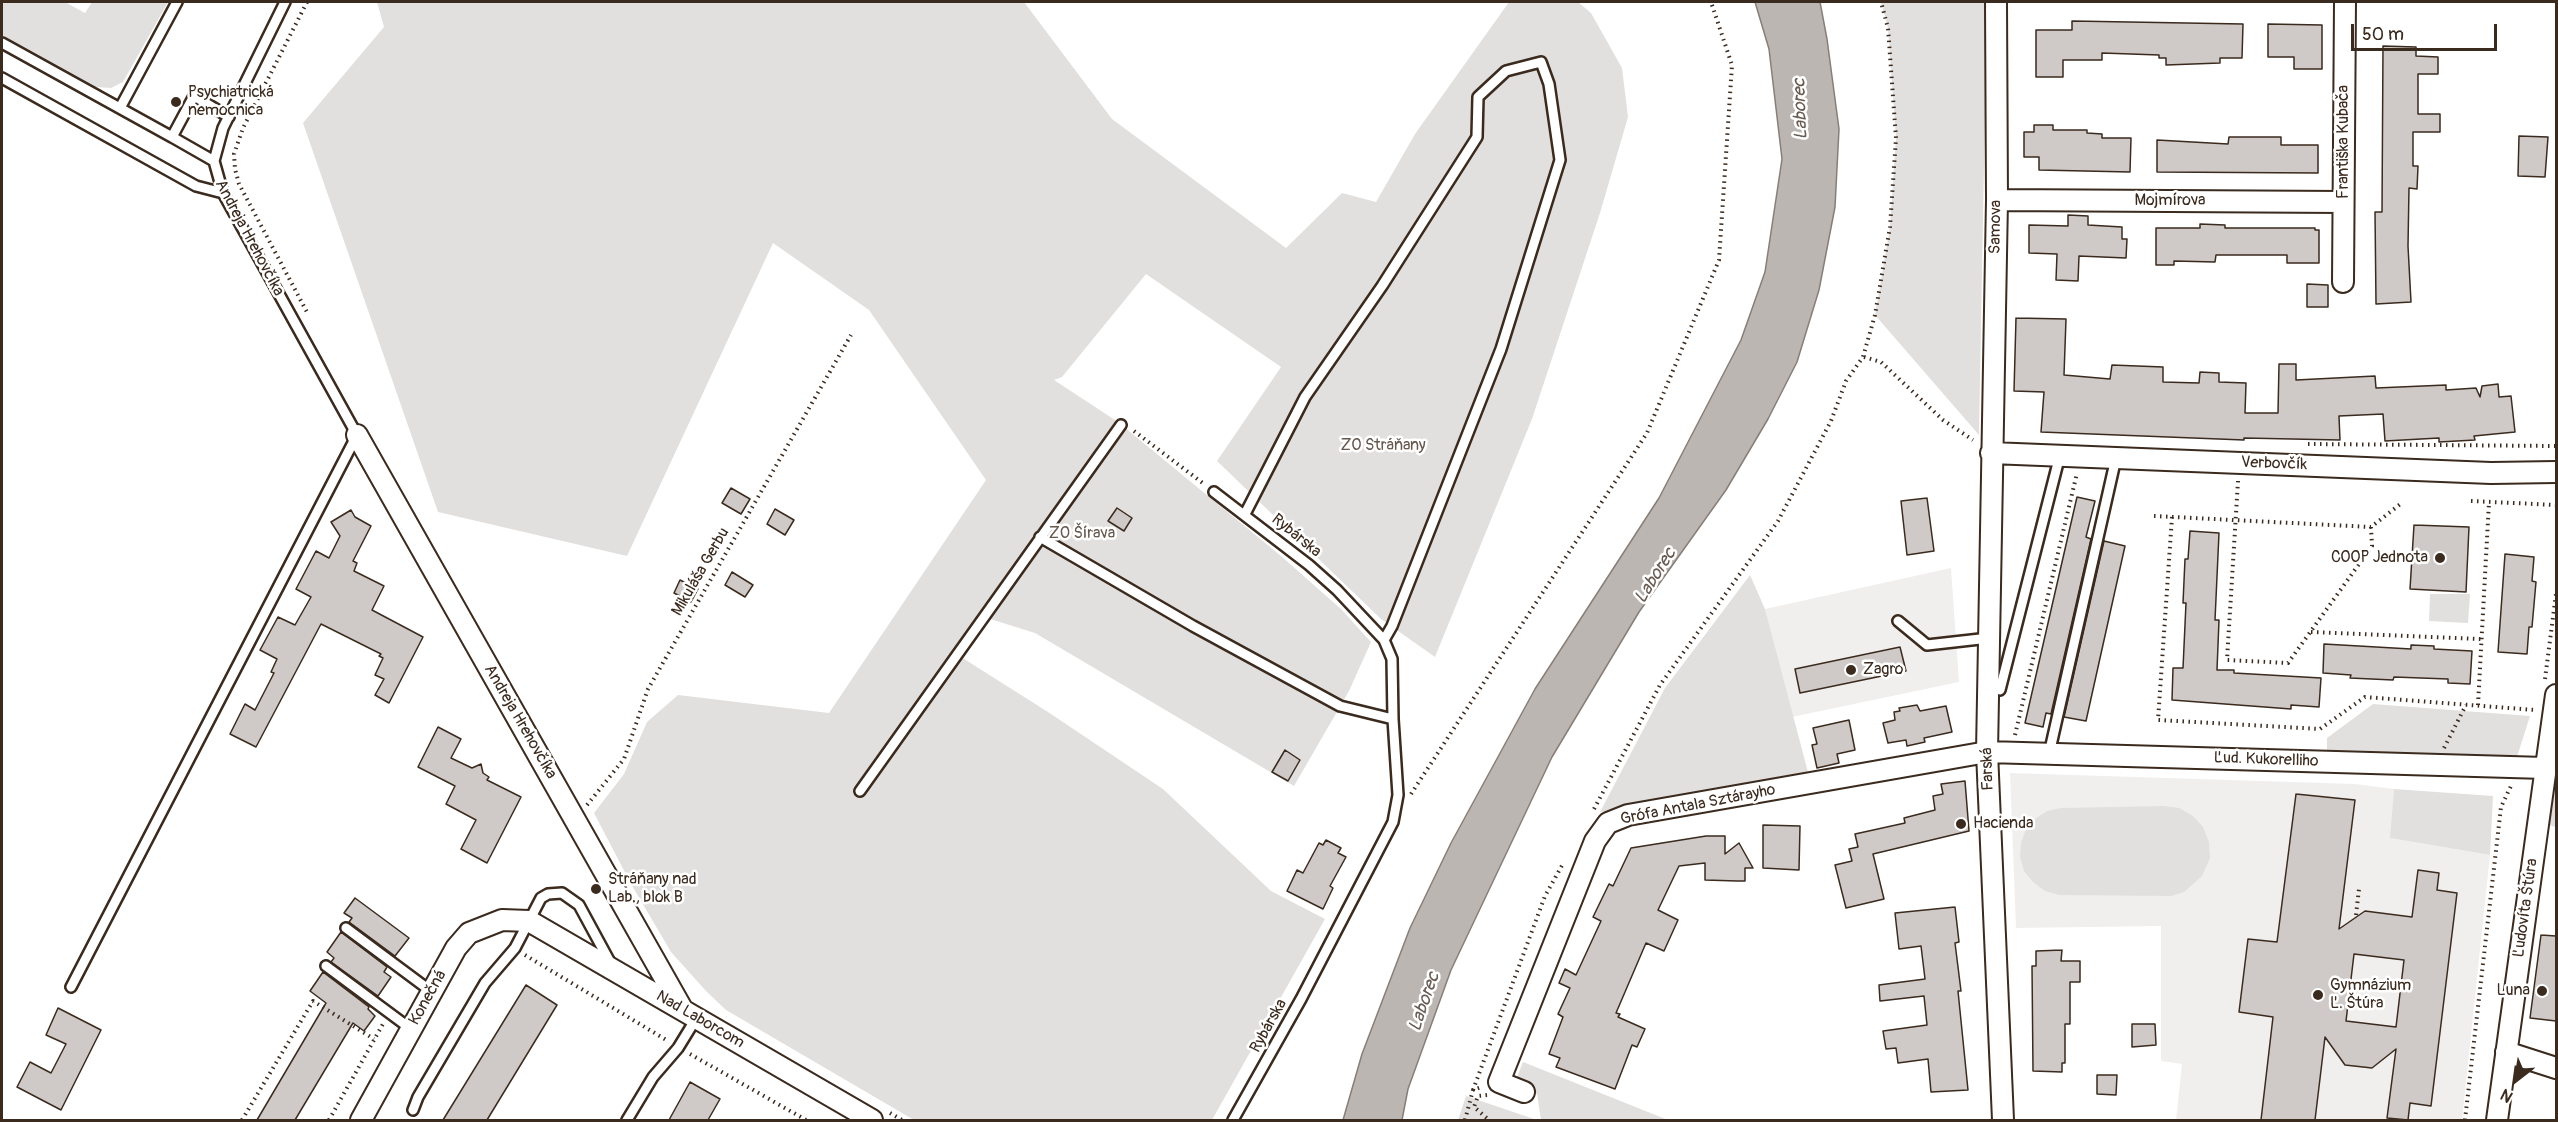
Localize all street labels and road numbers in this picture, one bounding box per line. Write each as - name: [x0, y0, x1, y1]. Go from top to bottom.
- street label: Františka Kubača: [2334, 85, 2354, 199]
- street label: Andreja Hrehovčíka: [210, 177, 288, 299]
- street label: Mojmírova: [2134, 191, 2206, 211]
- street label: Samova: [1986, 200, 2006, 254]
- street label: Verbovčík: [2241, 453, 2307, 475]
- street label: Rybárska: [1267, 510, 1325, 562]
- street label: Mikuláša Gerbu: [668, 525, 734, 619]
- street label: Andreja Hrehovčíka: [480, 661, 560, 783]
- street label: Farská: [1978, 747, 1998, 791]
- street label: Ľud. Kukorelliho: [2213, 749, 2319, 771]
- street label: Grófa Antala Sztárayho: [1619, 781, 1777, 829]
- street label: Ľudovíta Štúra: [2510, 857, 2542, 959]
- street label: Konečná: [405, 967, 451, 1029]
- street label: Nad Laborcom: [652, 987, 748, 1053]
- street label: Rybárska: [1246, 996, 1292, 1056]

